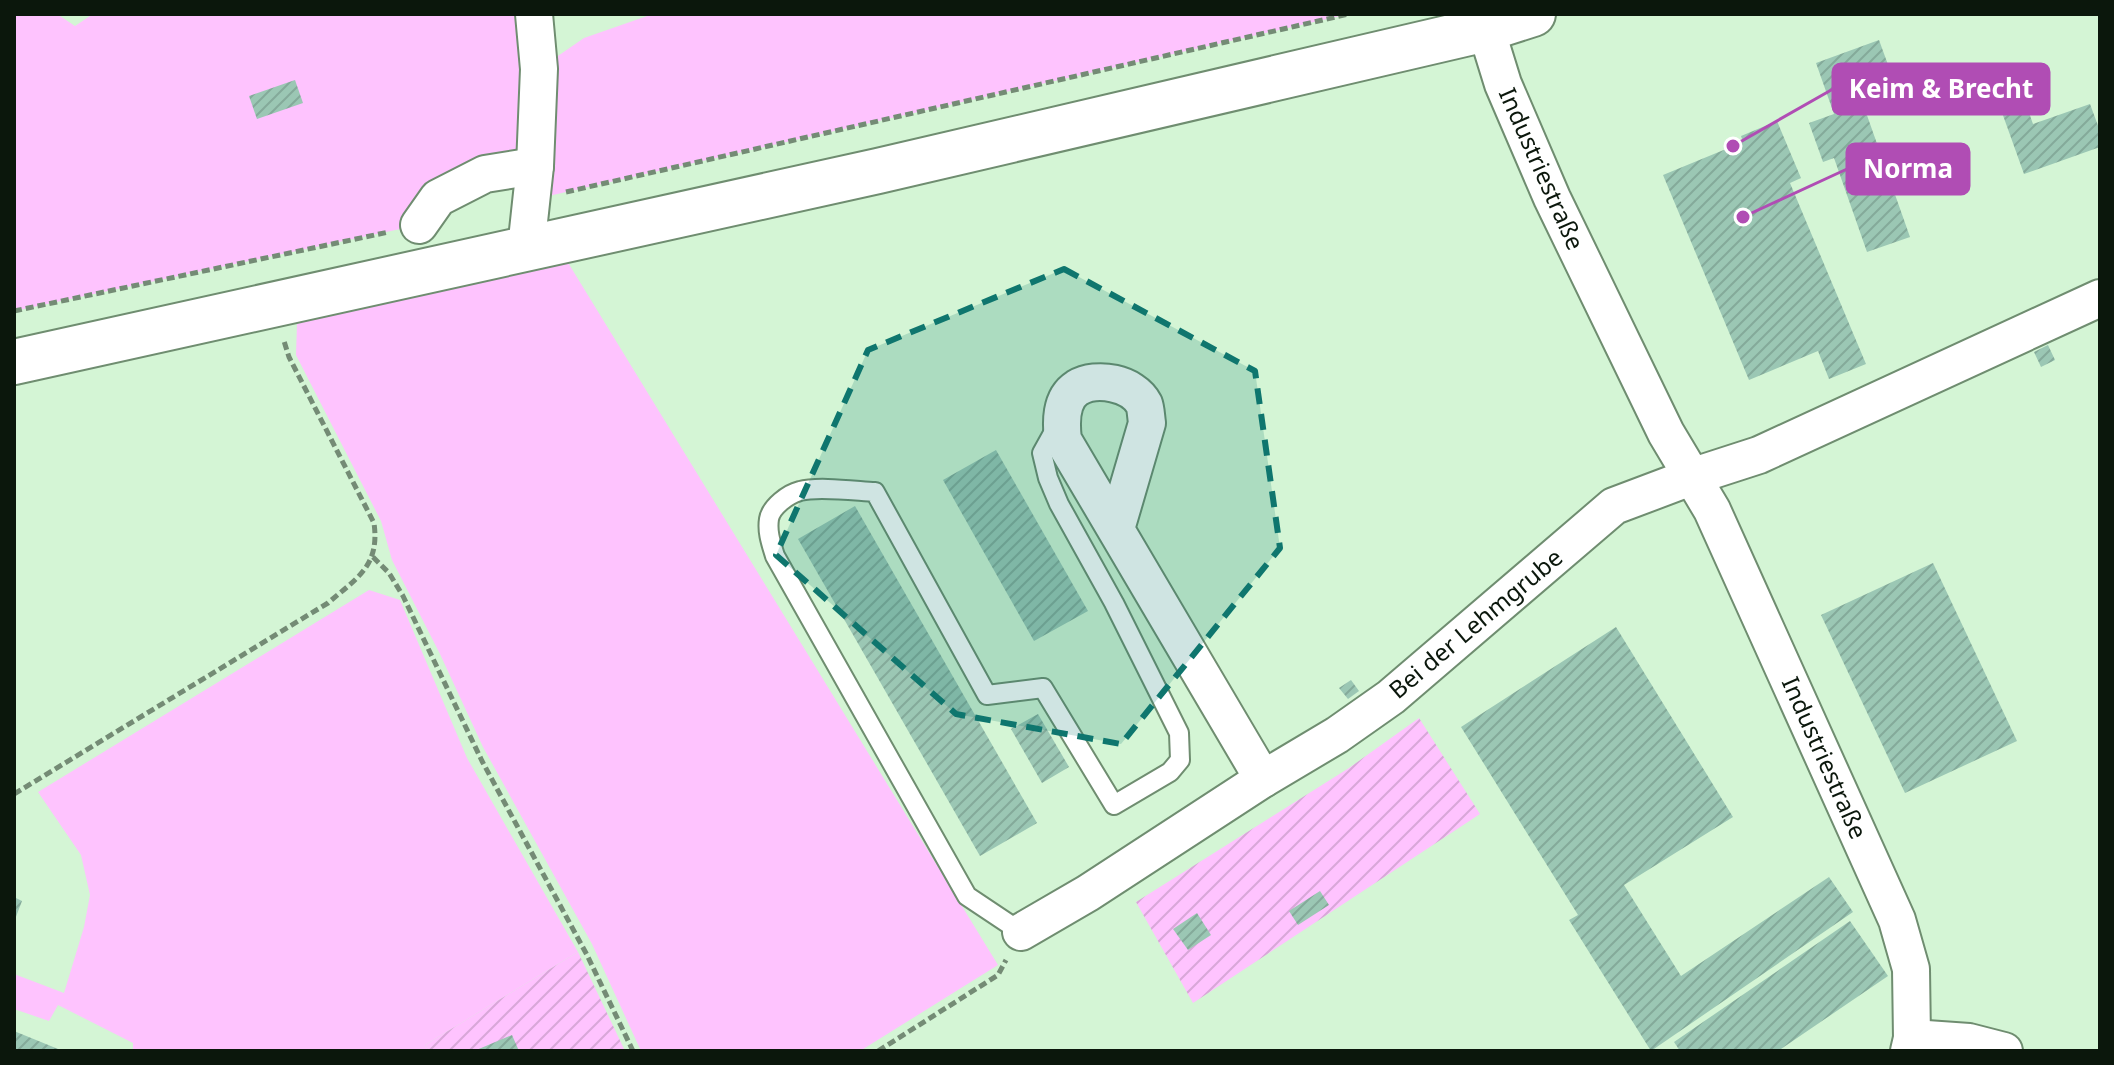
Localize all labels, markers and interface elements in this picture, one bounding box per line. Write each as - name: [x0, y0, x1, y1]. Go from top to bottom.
- callout: Keim & Brecht: [1833, 64, 2049, 114]
- text: Keim & Brecht: [1849, 70, 2033, 106]
- street label: Industriestraße: [1492, 82, 1593, 255]
- callout: Norma: [1847, 144, 1969, 194]
- text: Norma: [1863, 150, 1953, 186]
- street label: Bei der Lehmgrube: [1381, 540, 1569, 705]
- street label: Industriestraße: [1775, 671, 1876, 844]

